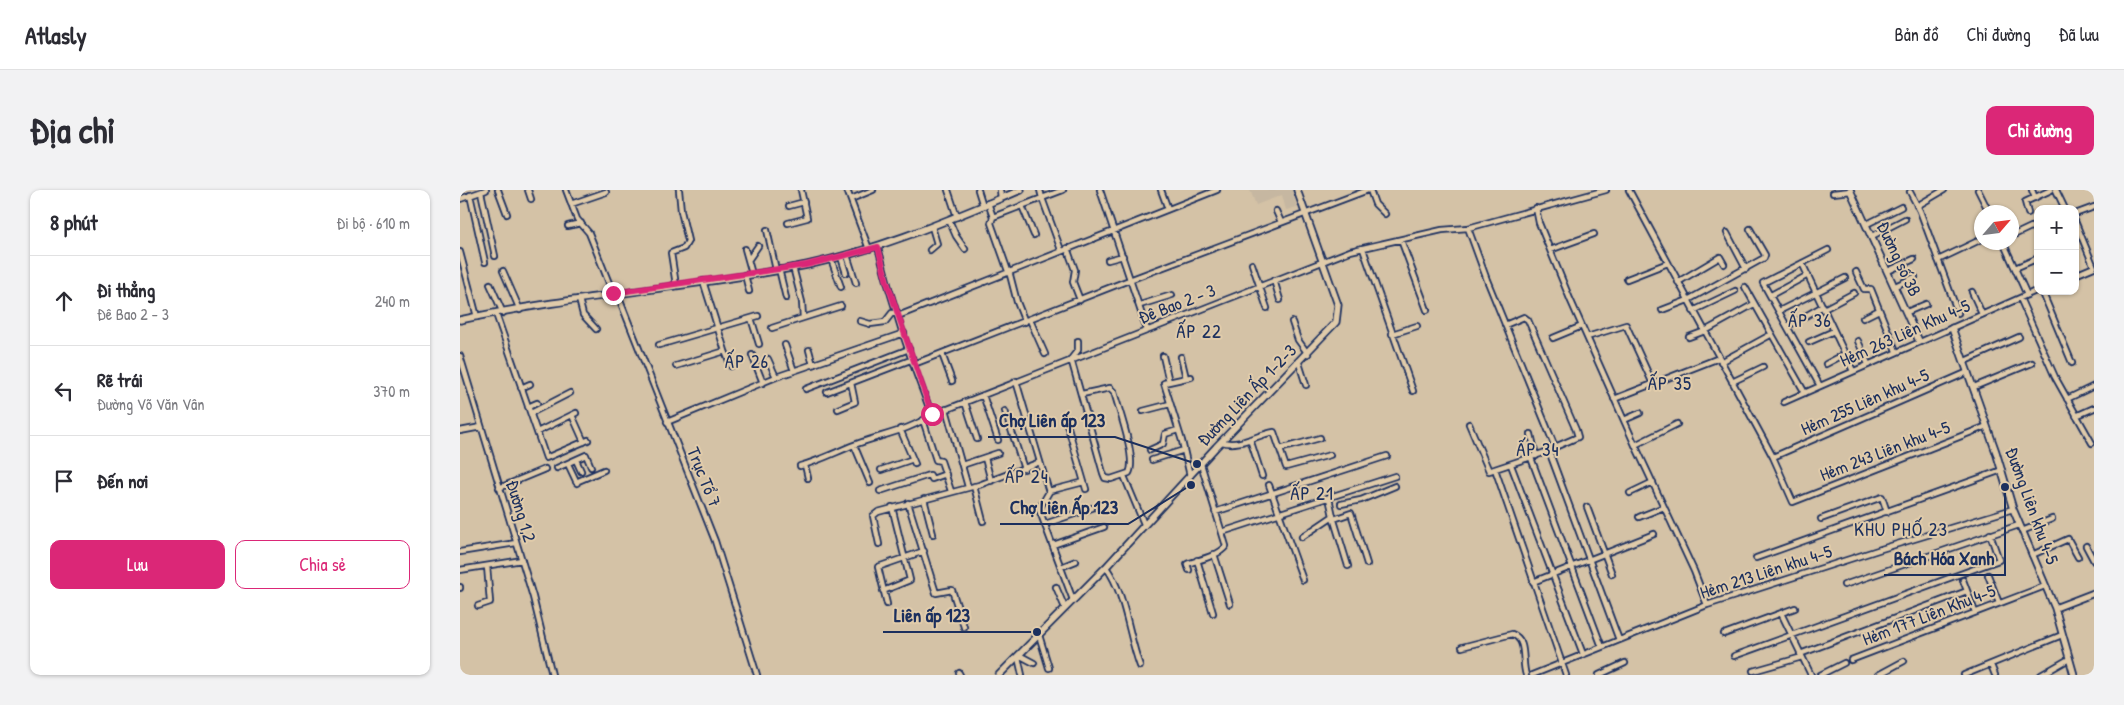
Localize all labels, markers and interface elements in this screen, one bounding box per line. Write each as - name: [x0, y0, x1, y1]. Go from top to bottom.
- text: Atlasly: [25, 19, 87, 51]
- text: Bản đồ: [1895, 22, 1938, 47]
- text: Chỉ đường: [1966, 22, 2031, 47]
- text: Đã lưu: [2059, 22, 2099, 47]
- button: Chỉ đường: [1986, 106, 2094, 155]
- text: Địa chỉ: [30, 107, 115, 154]
- north arrow: [1974, 205, 2019, 250]
- map controls: [2034, 205, 2079, 295]
- button: +: [2034, 205, 2079, 250]
- text: 8 phút: [50, 208, 97, 237]
- text: Đi bộ · 610 m: [336, 212, 410, 234]
- street label: Đường số 3B: [1871, 217, 1928, 300]
- button: −: [2034, 250, 2079, 295]
- text: Đi thẳng: [97, 277, 155, 303]
- street label: Đê Bao 2 - 3: [1135, 277, 1219, 330]
- route end: [602, 282, 625, 305]
- icon: ahead: [50, 287, 78, 315]
- text: 240 m: [375, 290, 410, 312]
- street label: Hẻm 263 Liên Khu 4-5: [1836, 293, 1974, 372]
- text: Đê Bao 2 - 3: [97, 303, 169, 325]
- district label: ẤP 36: [1788, 307, 1832, 333]
- district label: ẤP 22: [1176, 318, 1222, 344]
- street label: Đường Liên Ấp 1-2-3: [1191, 338, 1302, 451]
- district label: ẤP 26: [725, 348, 769, 374]
- street label: Hẻm 255 Liên khu 4-5: [1797, 362, 1933, 441]
- text: Rẽ trái: [97, 367, 143, 393]
- district label: ẤP 35: [1648, 370, 1692, 396]
- icon: left: [50, 377, 78, 405]
- text: 370 m: [373, 380, 410, 402]
- text: Đường Võ Văn Vân: [97, 393, 204, 415]
- route start: [921, 403, 944, 426]
- callout: Chợ Liên ấp 123: [988, 403, 1115, 437]
- text: Chợ Liên ấp 123: [999, 407, 1106, 434]
- street label: Hẻm 243 Liên khu 4-5: [1816, 414, 1954, 487]
- district label: ẤP 34: [1516, 436, 1560, 462]
- street label: Trục Tổ 7: [681, 443, 728, 511]
- street label: Đường Liên khu 4-5: [2000, 444, 2065, 568]
- district label: ẤP 24: [1005, 463, 1049, 489]
- icon: arrive: [50, 467, 78, 495]
- text: Đến nơi: [97, 468, 148, 494]
- street label: Đường 1,2: [500, 477, 543, 545]
- district label: ẤP 21: [1290, 480, 1334, 506]
- callout: Chợ Liên Ấp 123: [1000, 490, 1128, 524]
- text: Chợ Liên Ấp 123: [1010, 494, 1119, 521]
- district label: KHU PHỐ 23: [1854, 516, 1948, 542]
- street label: Hẻm 213 Liên khu 4-5: [1697, 538, 1835, 605]
- button: Lưu: [50, 540, 225, 589]
- button: Chia sẻ: [235, 540, 410, 589]
- callout: Bách Hóa Xanh: [1884, 541, 2005, 575]
- text: Bách Hóa Xanh: [1894, 545, 1994, 571]
- street label: Hẻm 177 Liên Khu 4-5: [1859, 578, 1999, 651]
- callout: Liên ấp 123: [883, 598, 980, 632]
- text: Liên ấp 123: [894, 602, 971, 629]

